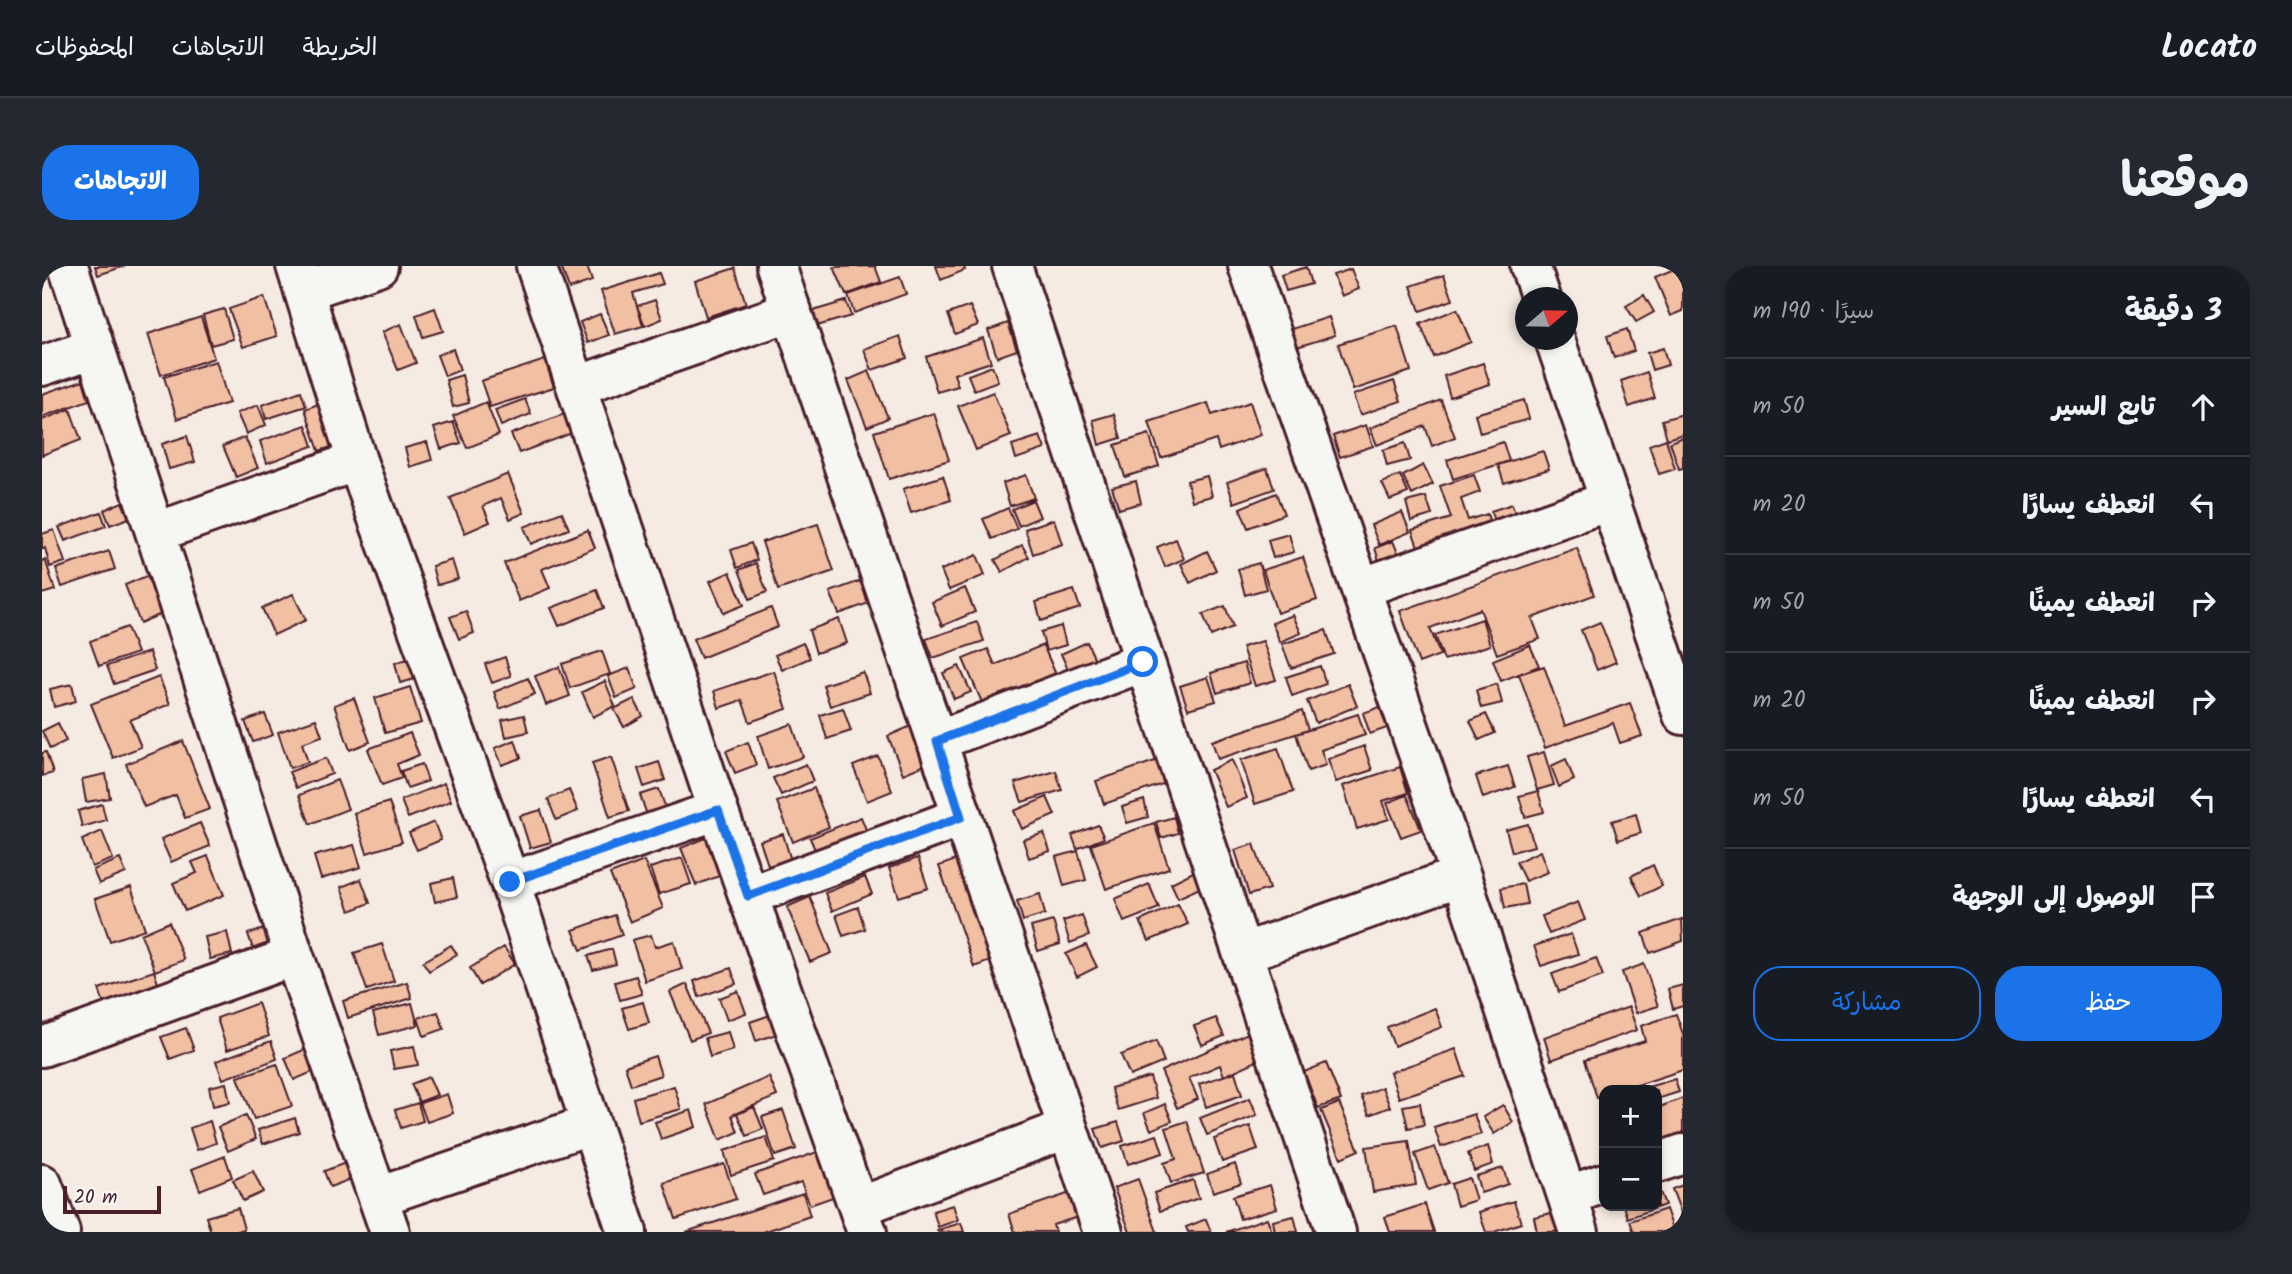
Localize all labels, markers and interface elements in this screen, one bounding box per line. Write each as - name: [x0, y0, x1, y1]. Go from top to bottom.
- text: Locato: [2161, 22, 2257, 75]
- text: المحفوظات: [35, 29, 134, 68]
- text: الاتجاهات: [172, 29, 265, 68]
- text: الخريطة: [303, 29, 377, 68]
- text: موقعنا: [2120, 144, 2250, 222]
- button: الاتجاهات: [42, 145, 199, 220]
- north arrow: [1515, 287, 1578, 350]
- text: 3 دقيقة: [2125, 288, 2222, 336]
- text: سيرًا · 190 m: [1753, 294, 1874, 330]
- text: تابع السير: [2052, 387, 2155, 429]
- icon: ahead: [2184, 388, 2222, 426]
- text: 50 m: [1753, 389, 1804, 425]
- text: انعطف يسارًا: [2022, 485, 2155, 527]
- icon: left: [2184, 486, 2222, 524]
- text: 20 m: [1753, 487, 1805, 523]
- text: انعطف يمينًا: [2029, 583, 2155, 625]
- icon: right: [2184, 584, 2222, 622]
- text: 50 m: [1753, 585, 1804, 621]
- route start: [1127, 646, 1158, 677]
- text: انعطف يمينًا: [2029, 681, 2155, 723]
- icon: right: [2184, 682, 2222, 720]
- text: 20 m: [1753, 683, 1805, 719]
- text: انعطف يسارًا: [2022, 779, 2155, 821]
- icon: left: [2184, 780, 2222, 818]
- text: 50 m: [1753, 781, 1804, 817]
- route end: [494, 866, 525, 897]
- text: الوصول إلى الوجهة: [1952, 877, 2155, 919]
- icon: arrive: [2184, 878, 2222, 916]
- button: مشاركة: [1753, 966, 1981, 1041]
- button: حفظ: [1995, 966, 2222, 1041]
- map controls: [1599, 1085, 1662, 1211]
- button: +: [1599, 1085, 1662, 1148]
- button: −: [1599, 1148, 1662, 1211]
- scale bar: [63, 1183, 161, 1215]
- text: 20 m: [74, 1183, 117, 1213]

